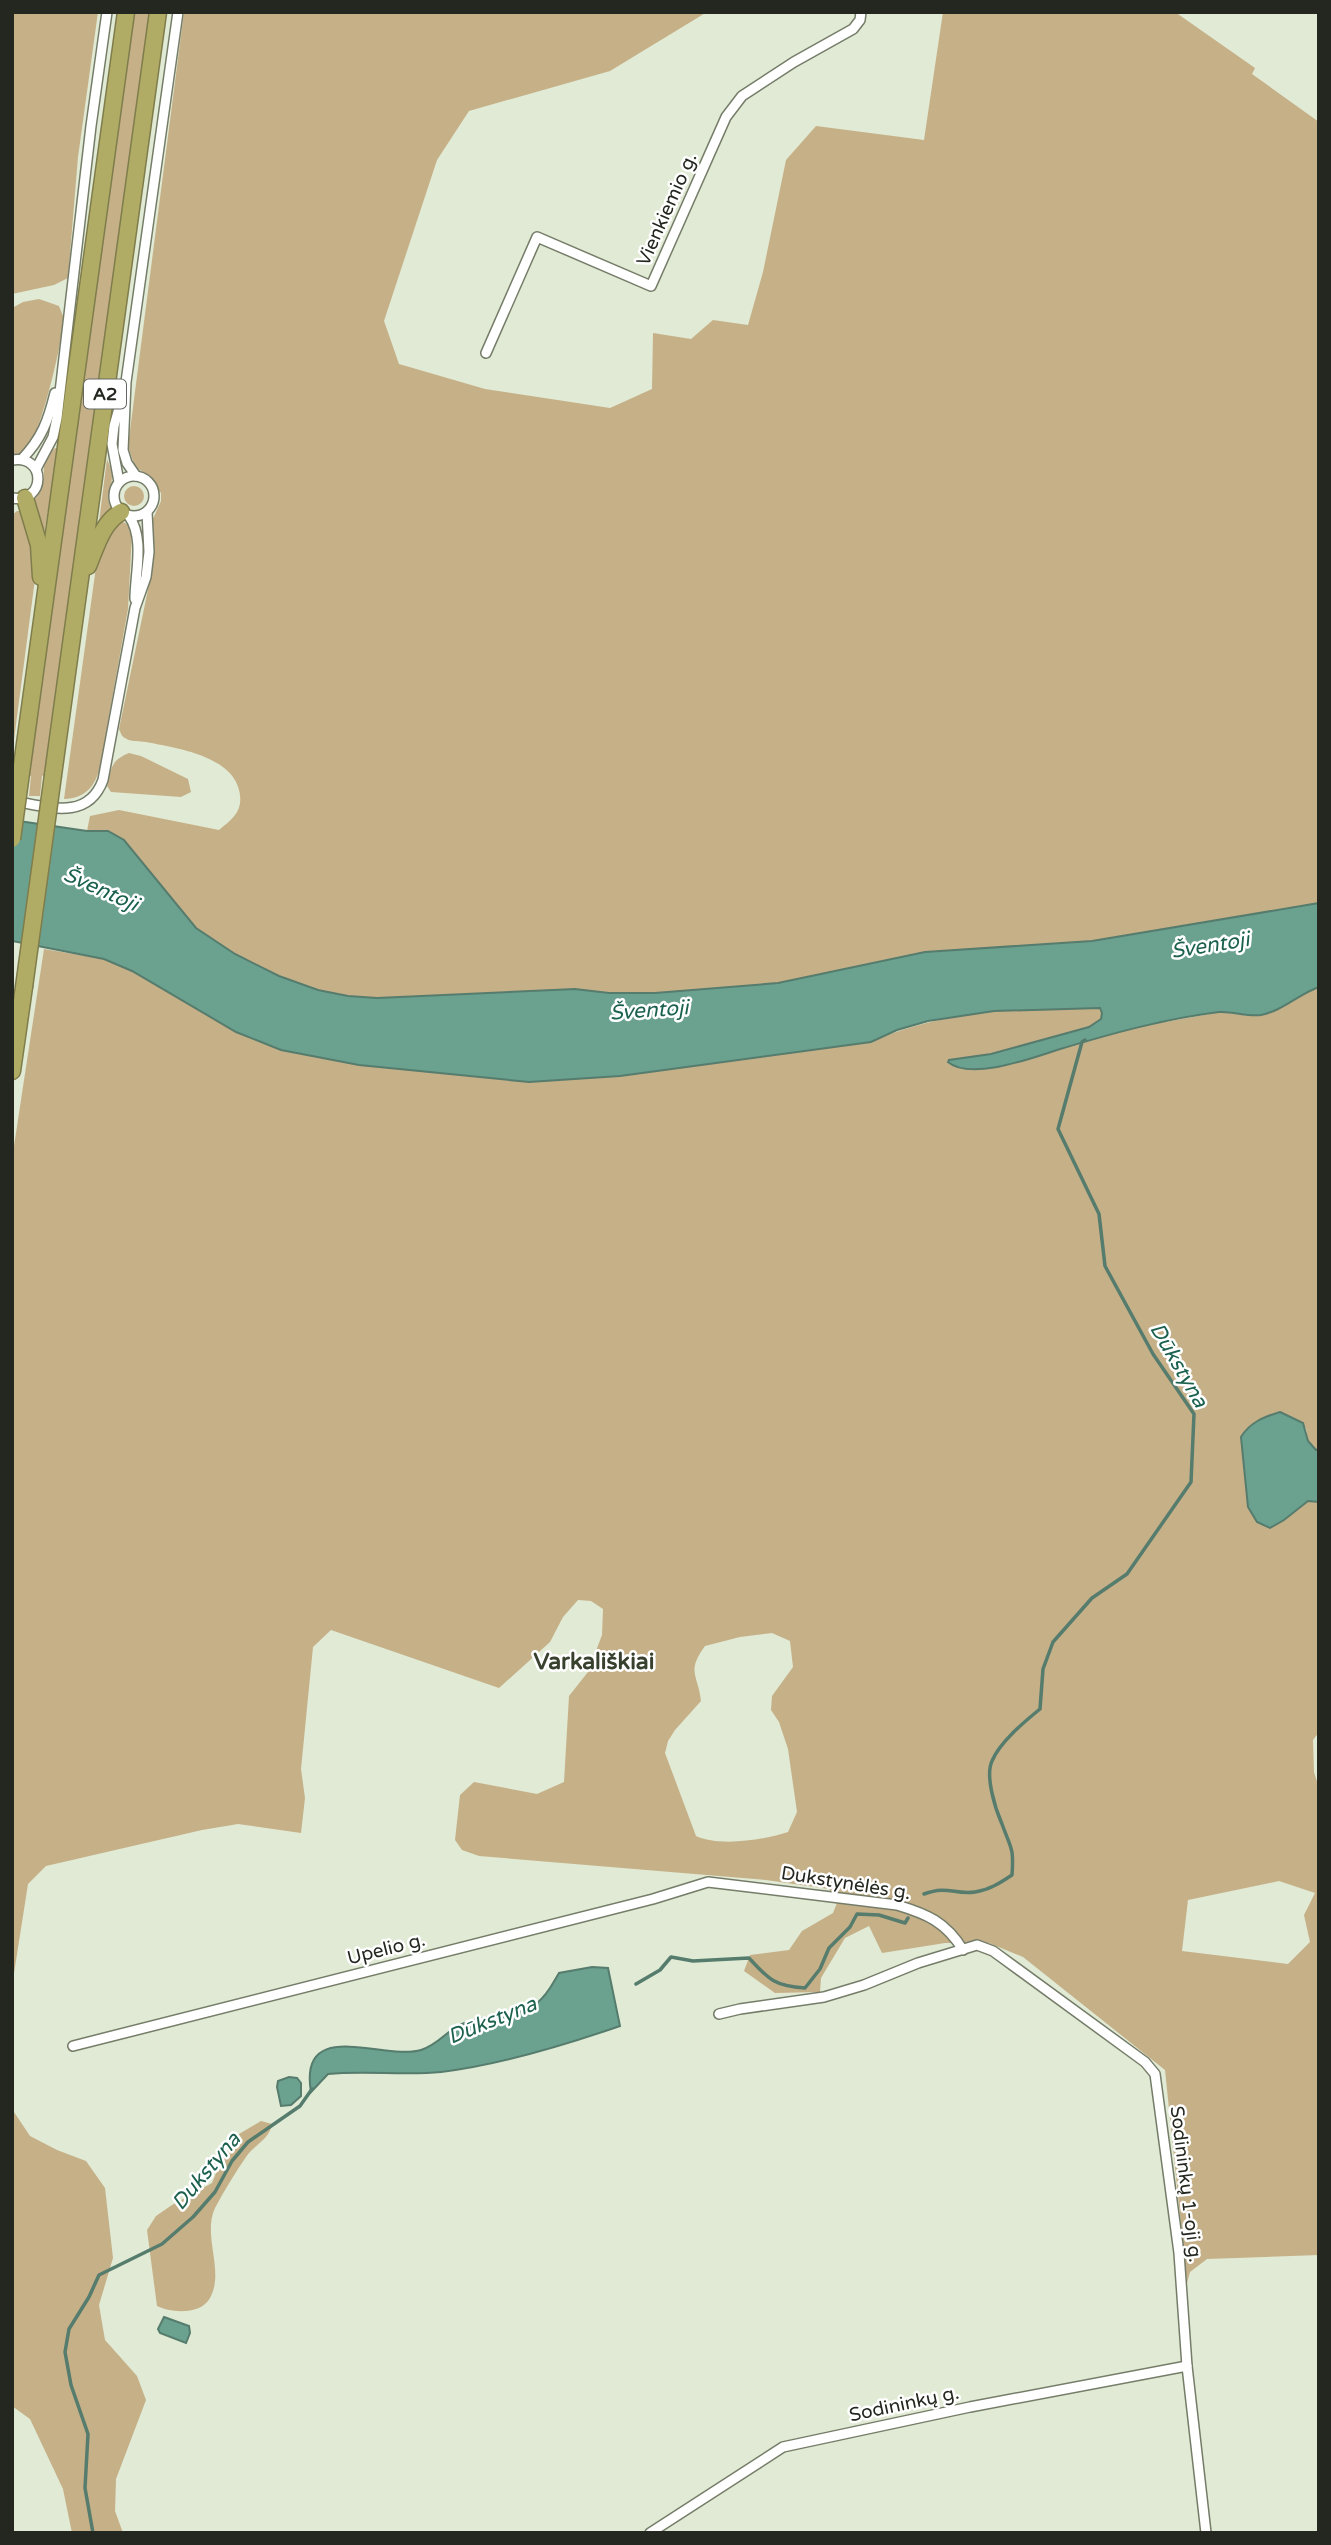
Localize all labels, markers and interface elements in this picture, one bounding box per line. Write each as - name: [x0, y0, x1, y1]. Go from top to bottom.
- street label: Vienkiemio g.: [632, 149, 702, 269]
- road number: A2: [84, 380, 126, 408]
- water label: Šventoji: [60, 862, 144, 918]
- water label: Šventoji: [1169, 927, 1254, 964]
- water label: Šventoji: [609, 995, 692, 1026]
- water label: Dūkstyna: [1144, 1319, 1213, 1413]
- district label: Varkališkiai: [533, 1648, 655, 1676]
- street label: Dukstynėlės g.: [779, 1862, 912, 1904]
- street label: Upelio g.: [345, 1929, 428, 1969]
- water label: Dūkstyna: [444, 1991, 541, 2050]
- street label: Sodininkų 1-oji g.: [1165, 2105, 1207, 2264]
- water label: Dukstyna: [167, 2127, 247, 2215]
- street label: Sodininkų g.: [847, 2382, 961, 2426]

